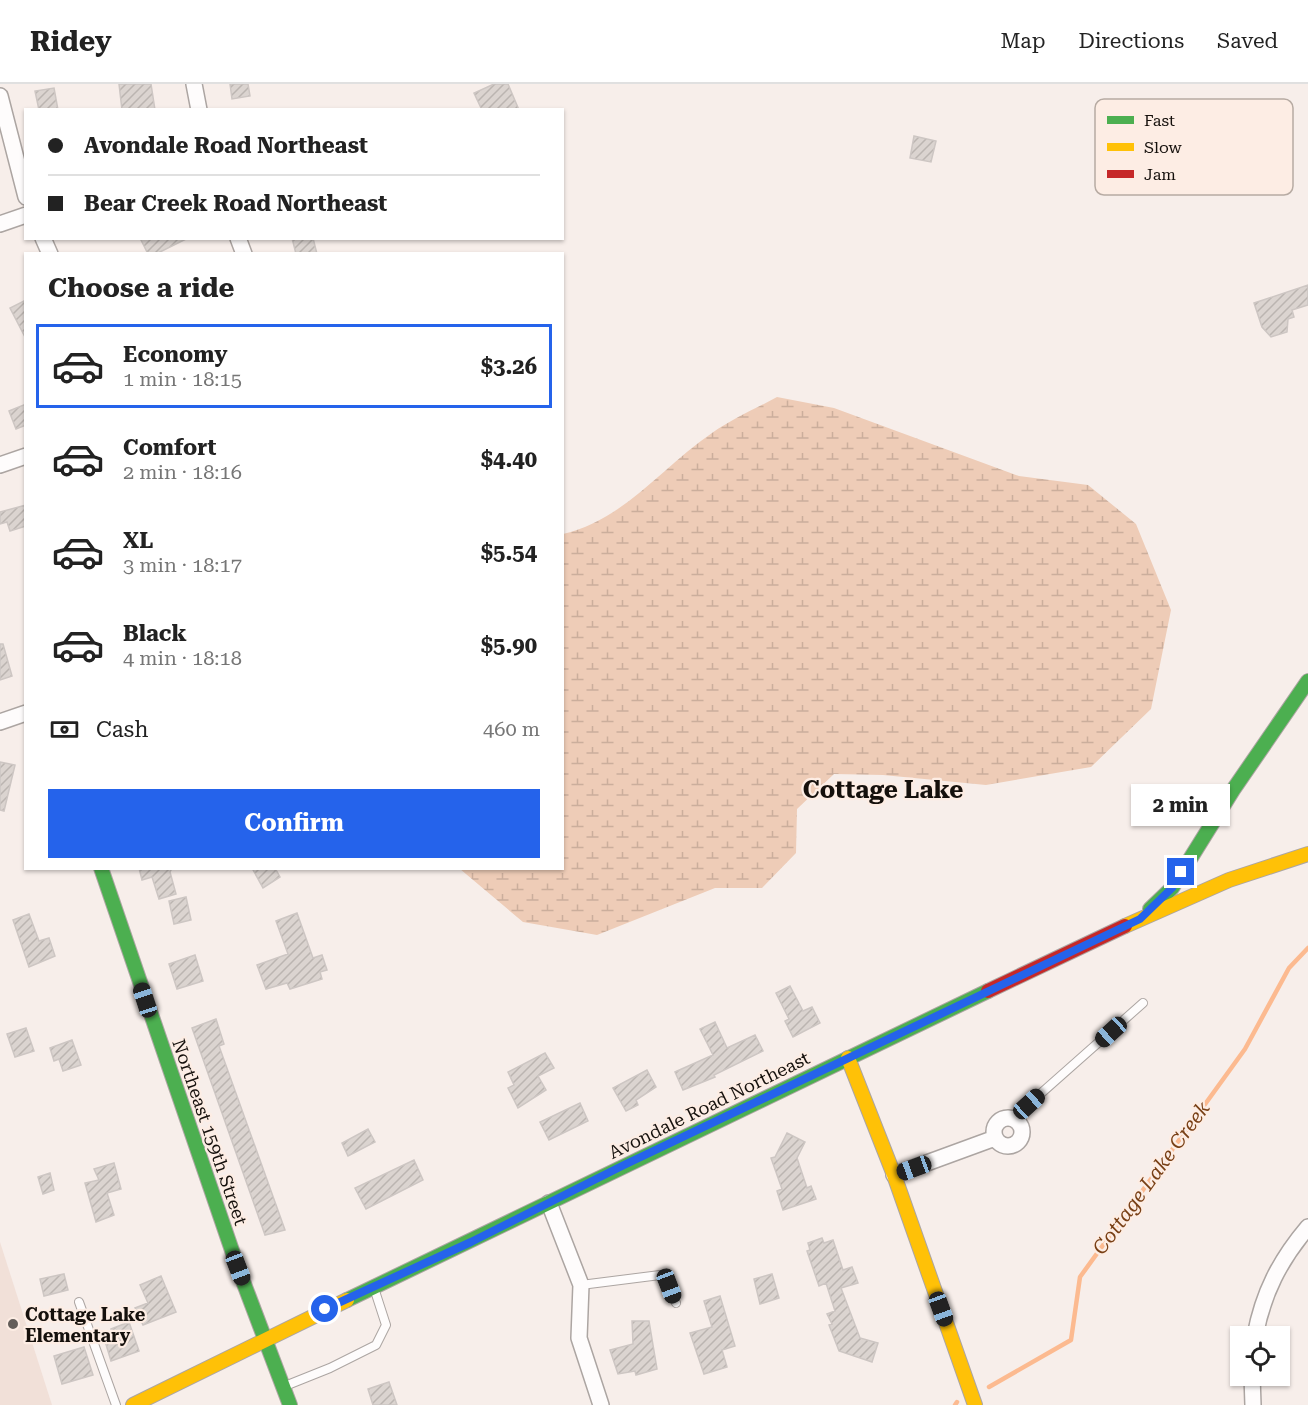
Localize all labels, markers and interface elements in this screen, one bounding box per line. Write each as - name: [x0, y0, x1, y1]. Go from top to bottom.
- text: Ridey: [30, 25, 112, 58]
- text: Map: [1001, 29, 1045, 53]
- text: Directions: [1078, 29, 1184, 53]
- text: Saved: [1217, 29, 1278, 53]
- legend: [1095, 99, 1293, 195]
- text: Fast: [1144, 111, 1175, 130]
- text: Avondale Road Northeast: [84, 133, 368, 158]
- text: Slow: [1144, 138, 1182, 157]
- text: Jam: [1144, 165, 1176, 184]
- text: Bear Creek Road Northeast: [84, 191, 387, 216]
- text: Choose a ride: [48, 272, 234, 304]
- icon: car: [51, 339, 105, 393]
- text: Economy: [123, 342, 227, 367]
- text: $3.26: [481, 354, 537, 379]
- text: 1 min · 18:15: [123, 367, 242, 391]
- icon: car: [51, 432, 105, 486]
- text: Comfort: [123, 435, 216, 460]
- text: $4.40: [481, 447, 537, 472]
- text: 2 min · 18:16: [123, 460, 242, 484]
- icon: car: [51, 525, 105, 579]
- text: XL: [123, 528, 153, 553]
- text: $5.54: [481, 540, 537, 565]
- text: 3 min · 18:17: [123, 553, 242, 577]
- icon: car: [51, 618, 105, 672]
- text: Black: [123, 621, 187, 646]
- text: $5.90: [481, 633, 537, 658]
- text: 4 min · 18:18: [123, 646, 242, 670]
- icon: cash: [48, 713, 81, 746]
- text: Cash: [96, 717, 148, 742]
- text: 460 m: [483, 717, 540, 741]
- district label: Cottage Lake: [803, 776, 963, 804]
- callout: 2 min: [1132, 785, 1230, 827]
- button: Confirm: [48, 789, 540, 858]
- text: 2 min: [1153, 793, 1208, 817]
- route end: [1167, 858, 1194, 885]
- car: [131, 980, 159, 1020]
- car: [1092, 1013, 1130, 1051]
- street label: Northeast 159th Street: [168, 1036, 252, 1228]
- street label: Avondale Road Northeast: [605, 1047, 813, 1163]
- car: [1010, 1085, 1048, 1123]
- water label: Cottage Lake Creek: [1087, 1097, 1215, 1259]
- car: [894, 1153, 934, 1183]
- car: [223, 1248, 253, 1288]
- car: [654, 1266, 684, 1306]
- car: [926, 1289, 956, 1329]
- route start: [311, 1295, 338, 1322]
- place label: Cottage Lake Elementary: [25, 1304, 146, 1346]
- marker: Cottage Lake Elementary: [6, 1317, 20, 1331]
- map controls: [1230, 1326, 1290, 1386]
- button: locate: [1230, 1326, 1290, 1386]

